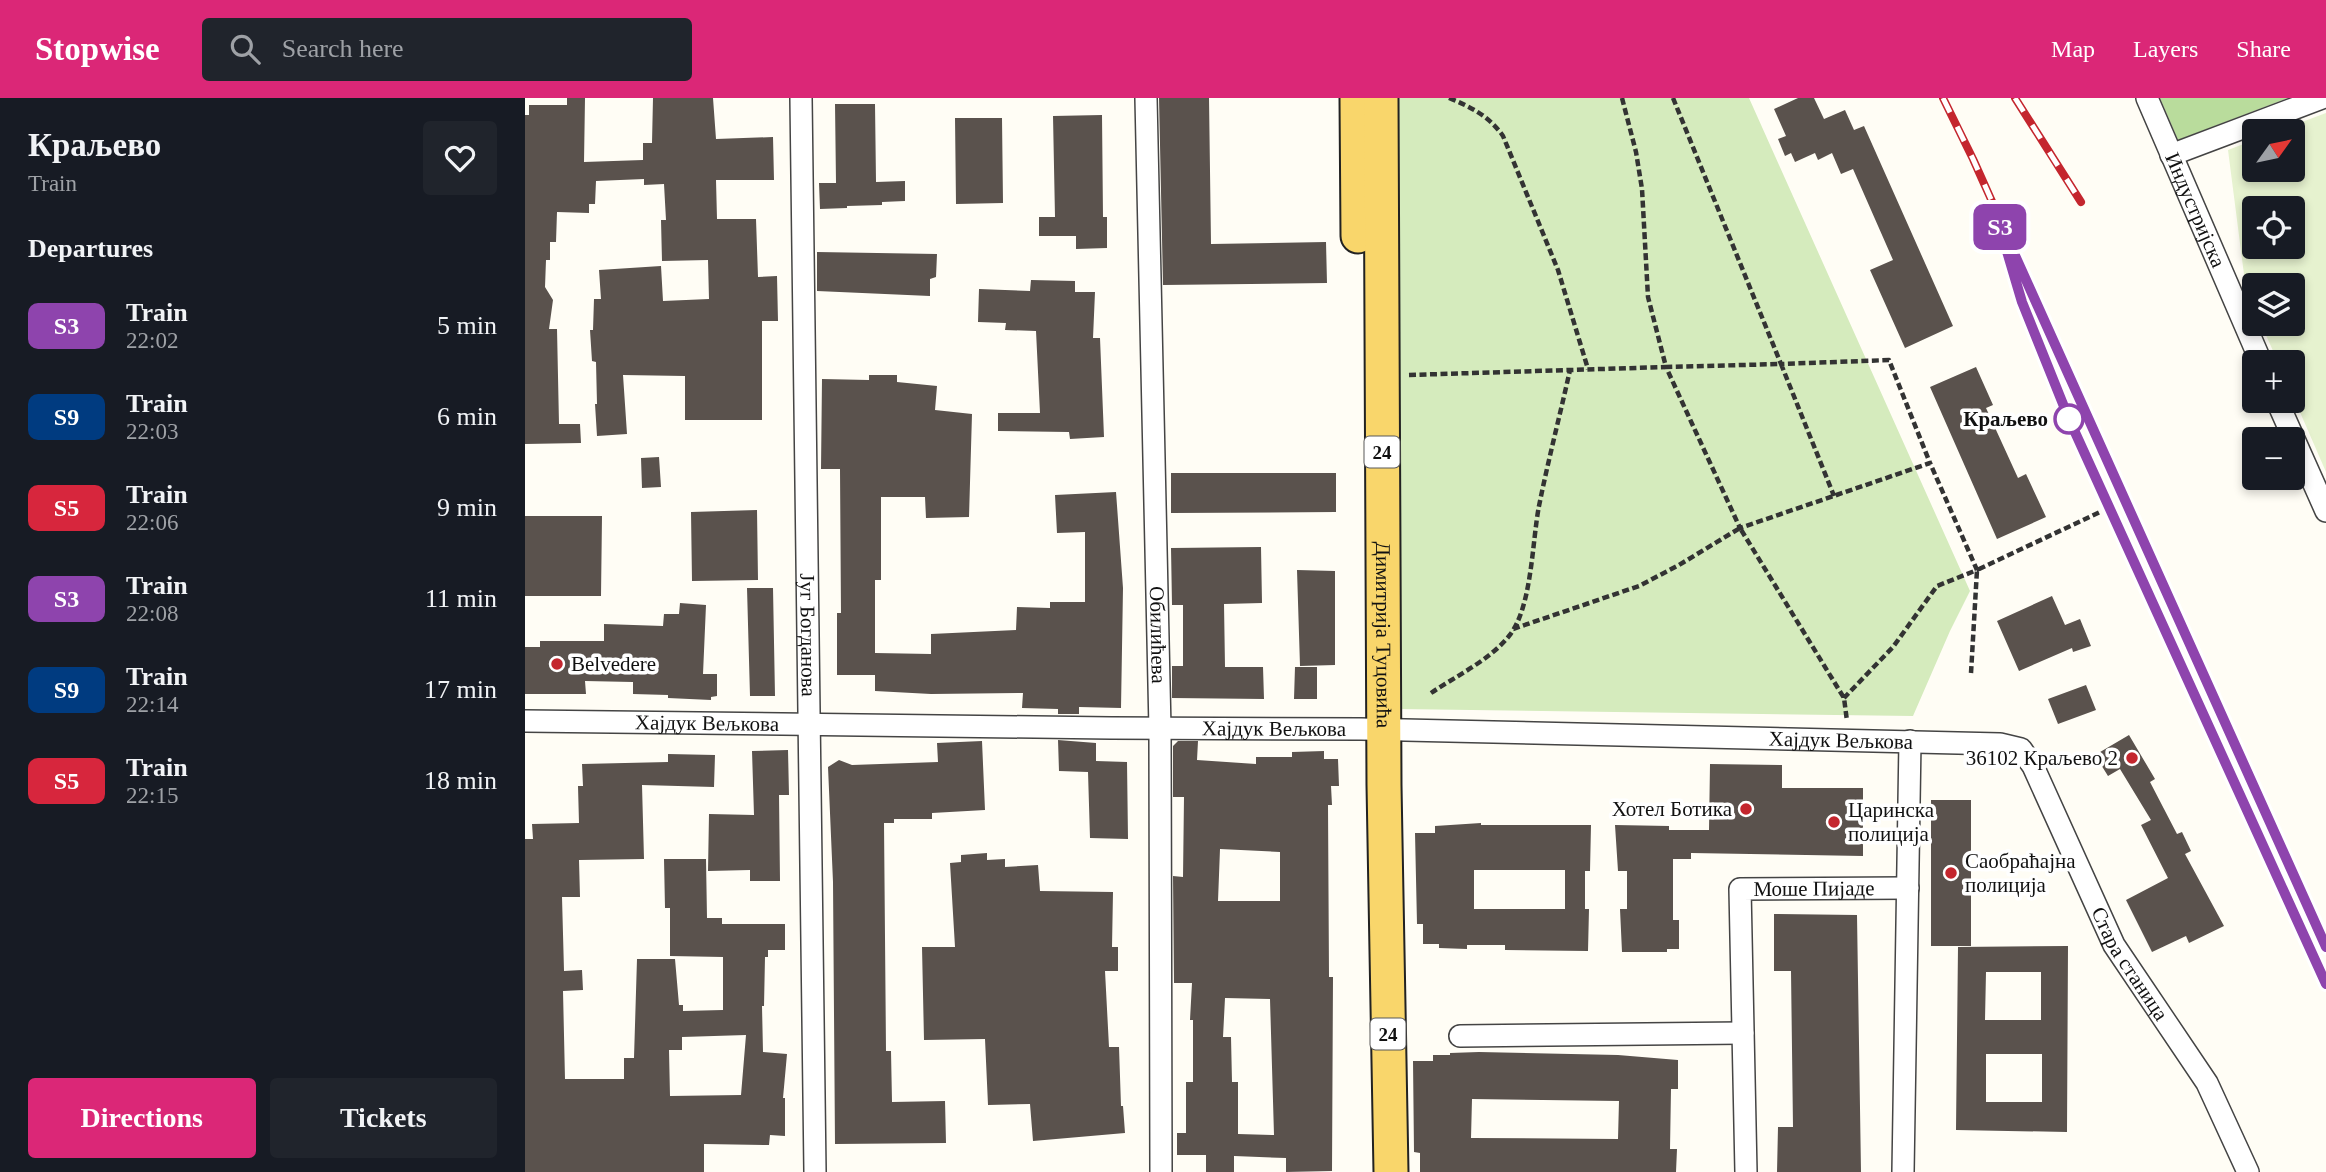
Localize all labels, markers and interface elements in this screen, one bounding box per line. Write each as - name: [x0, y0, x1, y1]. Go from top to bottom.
- search box: [202, 18, 692, 81]
- icon: search: [226, 30, 264, 68]
- text: Stopwise: [35, 31, 160, 67]
- text: Search here: [282, 34, 404, 63]
- text: Map: [2051, 36, 2095, 62]
- text: Layers: [2133, 36, 2198, 62]
- text: Share: [2236, 36, 2291, 62]
- north arrow: [2242, 119, 2305, 182]
- map controls: [2242, 119, 2305, 490]
- button: heart: [423, 121, 497, 195]
- text: Краљево: [28, 127, 161, 163]
- street label: Индустријска: [2160, 149, 2231, 272]
- text: Train: [28, 171, 77, 196]
- button: locate: [2242, 196, 2305, 259]
- line badge: S3: [1969, 204, 2031, 250]
- text: S3: [1987, 214, 2013, 240]
- text: Departures: [28, 234, 153, 263]
- button: layers: [2242, 273, 2305, 336]
- text: Train: [126, 298, 188, 327]
- text: 5 min: [437, 311, 497, 340]
- text: S3: [54, 313, 79, 339]
- text: 22:02: [126, 328, 178, 353]
- button: +: [2242, 350, 2305, 413]
- text: Train: [126, 389, 188, 418]
- text: 6 min: [437, 402, 497, 431]
- text: S9: [54, 404, 79, 430]
- marker: Краљево: [2054, 404, 2084, 434]
- place label: Краљево: [1963, 407, 2048, 431]
- text: 22:03: [126, 419, 178, 444]
- button: −: [2242, 427, 2305, 490]
- road number: 24: [1365, 436, 1399, 468]
- text: Train: [126, 480, 188, 509]
- text: 9 min: [437, 493, 497, 522]
- text: S5: [54, 495, 79, 521]
- text: 22:06: [126, 510, 178, 535]
- street label: Димитрија Туцовића: [1371, 542, 1396, 729]
- text: Train: [126, 571, 188, 600]
- street label: Југ Богданова: [795, 573, 821, 697]
- text: 11 min: [425, 584, 497, 613]
- text: S3: [54, 586, 79, 612]
- street label: Обилићева: [1145, 586, 1171, 685]
- text: 22:08: [126, 601, 178, 626]
- place label: Belvedere: [571, 652, 656, 676]
- marker: Belvedere: [549, 656, 565, 672]
- text: Train: [126, 662, 188, 691]
- text: 17 min: [424, 675, 497, 704]
- text: S9: [54, 677, 79, 703]
- text: 22:14: [126, 692, 178, 717]
- street label: Хајдук Вељкова: [635, 710, 780, 736]
- street label: Хајдук Вељкова: [1202, 716, 1347, 741]
- street label: Хајдук Вељкова: [1768, 727, 1914, 754]
- place label: 36102 Краљево 2: [1966, 746, 2118, 770]
- marker: 36102 Краљево 2: [2124, 750, 2140, 766]
- text: Train: [126, 753, 188, 782]
- text: 18 min: [424, 766, 497, 795]
- text: S5: [54, 768, 79, 794]
- text: 22:15: [126, 783, 178, 808]
- place label: Хотел Ботика: [1612, 797, 1733, 821]
- place label: Царинска полиција: [1848, 798, 1935, 846]
- marker: Хотел Ботика: [1738, 801, 1754, 817]
- marker: Царинска полиција: [1826, 814, 1842, 830]
- place label: Саобраћајна полиција: [1965, 849, 2076, 897]
- marker: Саобраћајна полиција: [1943, 865, 1959, 881]
- street label: Моше Пијаде: [1753, 876, 1875, 901]
- street label: Стара станица: [2086, 903, 2174, 1025]
- road number: 24: [1371, 1018, 1405, 1050]
- button: Directions: [28, 1078, 256, 1158]
- button: Tickets: [270, 1078, 497, 1158]

